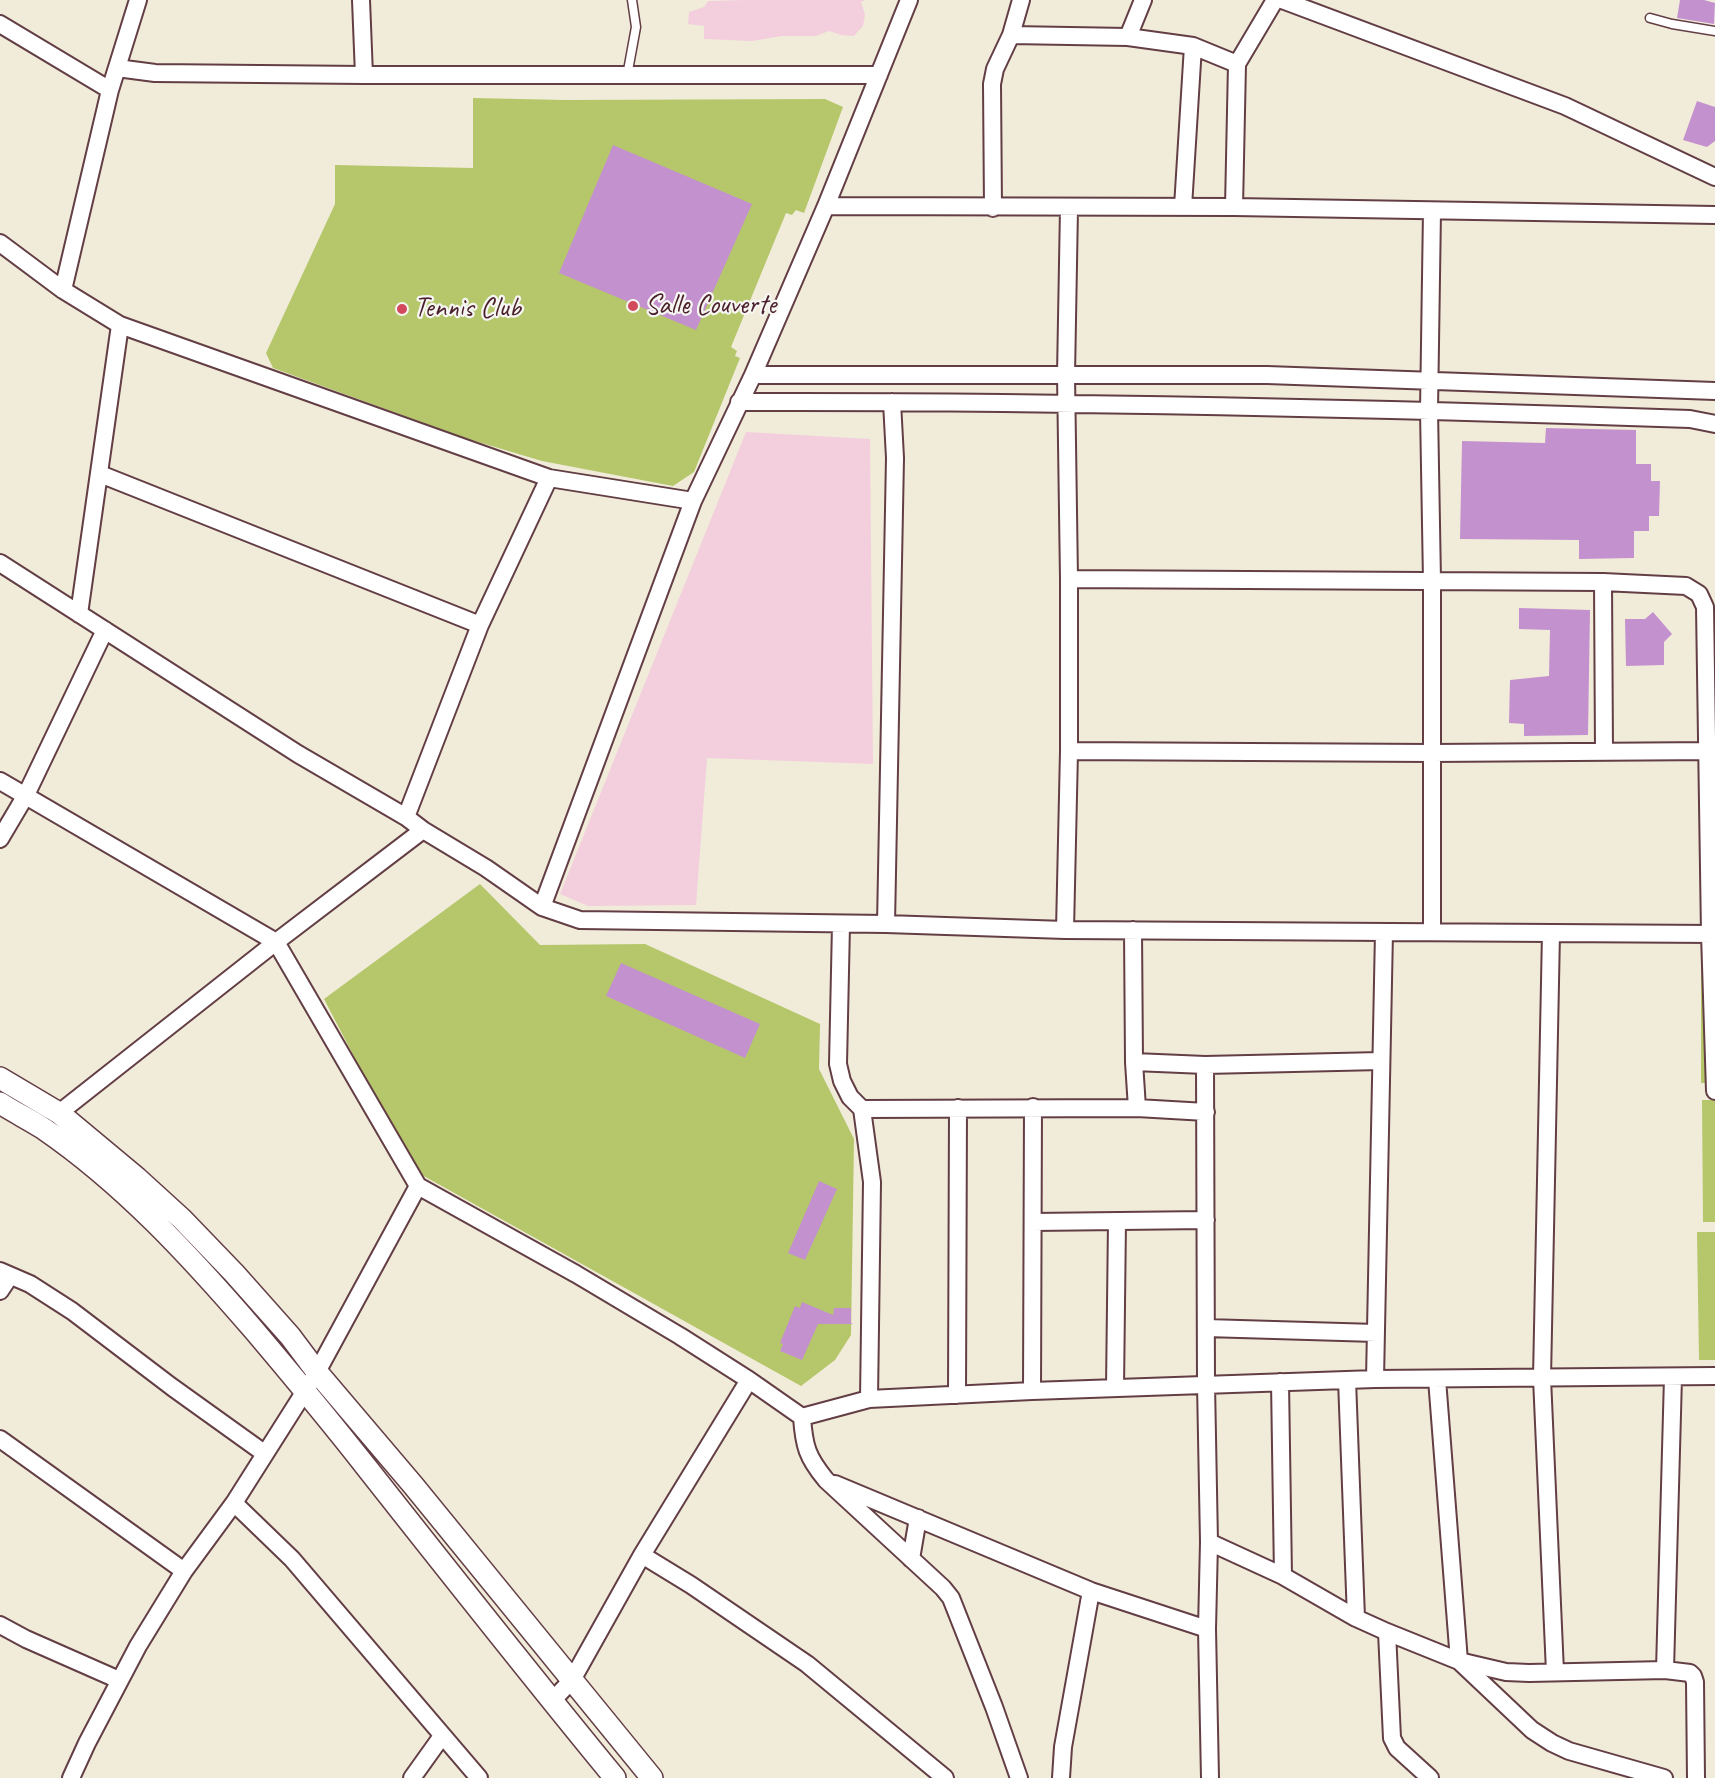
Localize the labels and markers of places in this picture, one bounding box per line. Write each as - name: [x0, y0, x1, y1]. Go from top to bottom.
- place label: Salle Couverte: [645, 289, 776, 323]
- place label: Tennis Club: [414, 292, 521, 326]
- marker: Salle Couverte: [626, 299, 640, 313]
- marker: Tennis Club: [395, 302, 409, 316]

